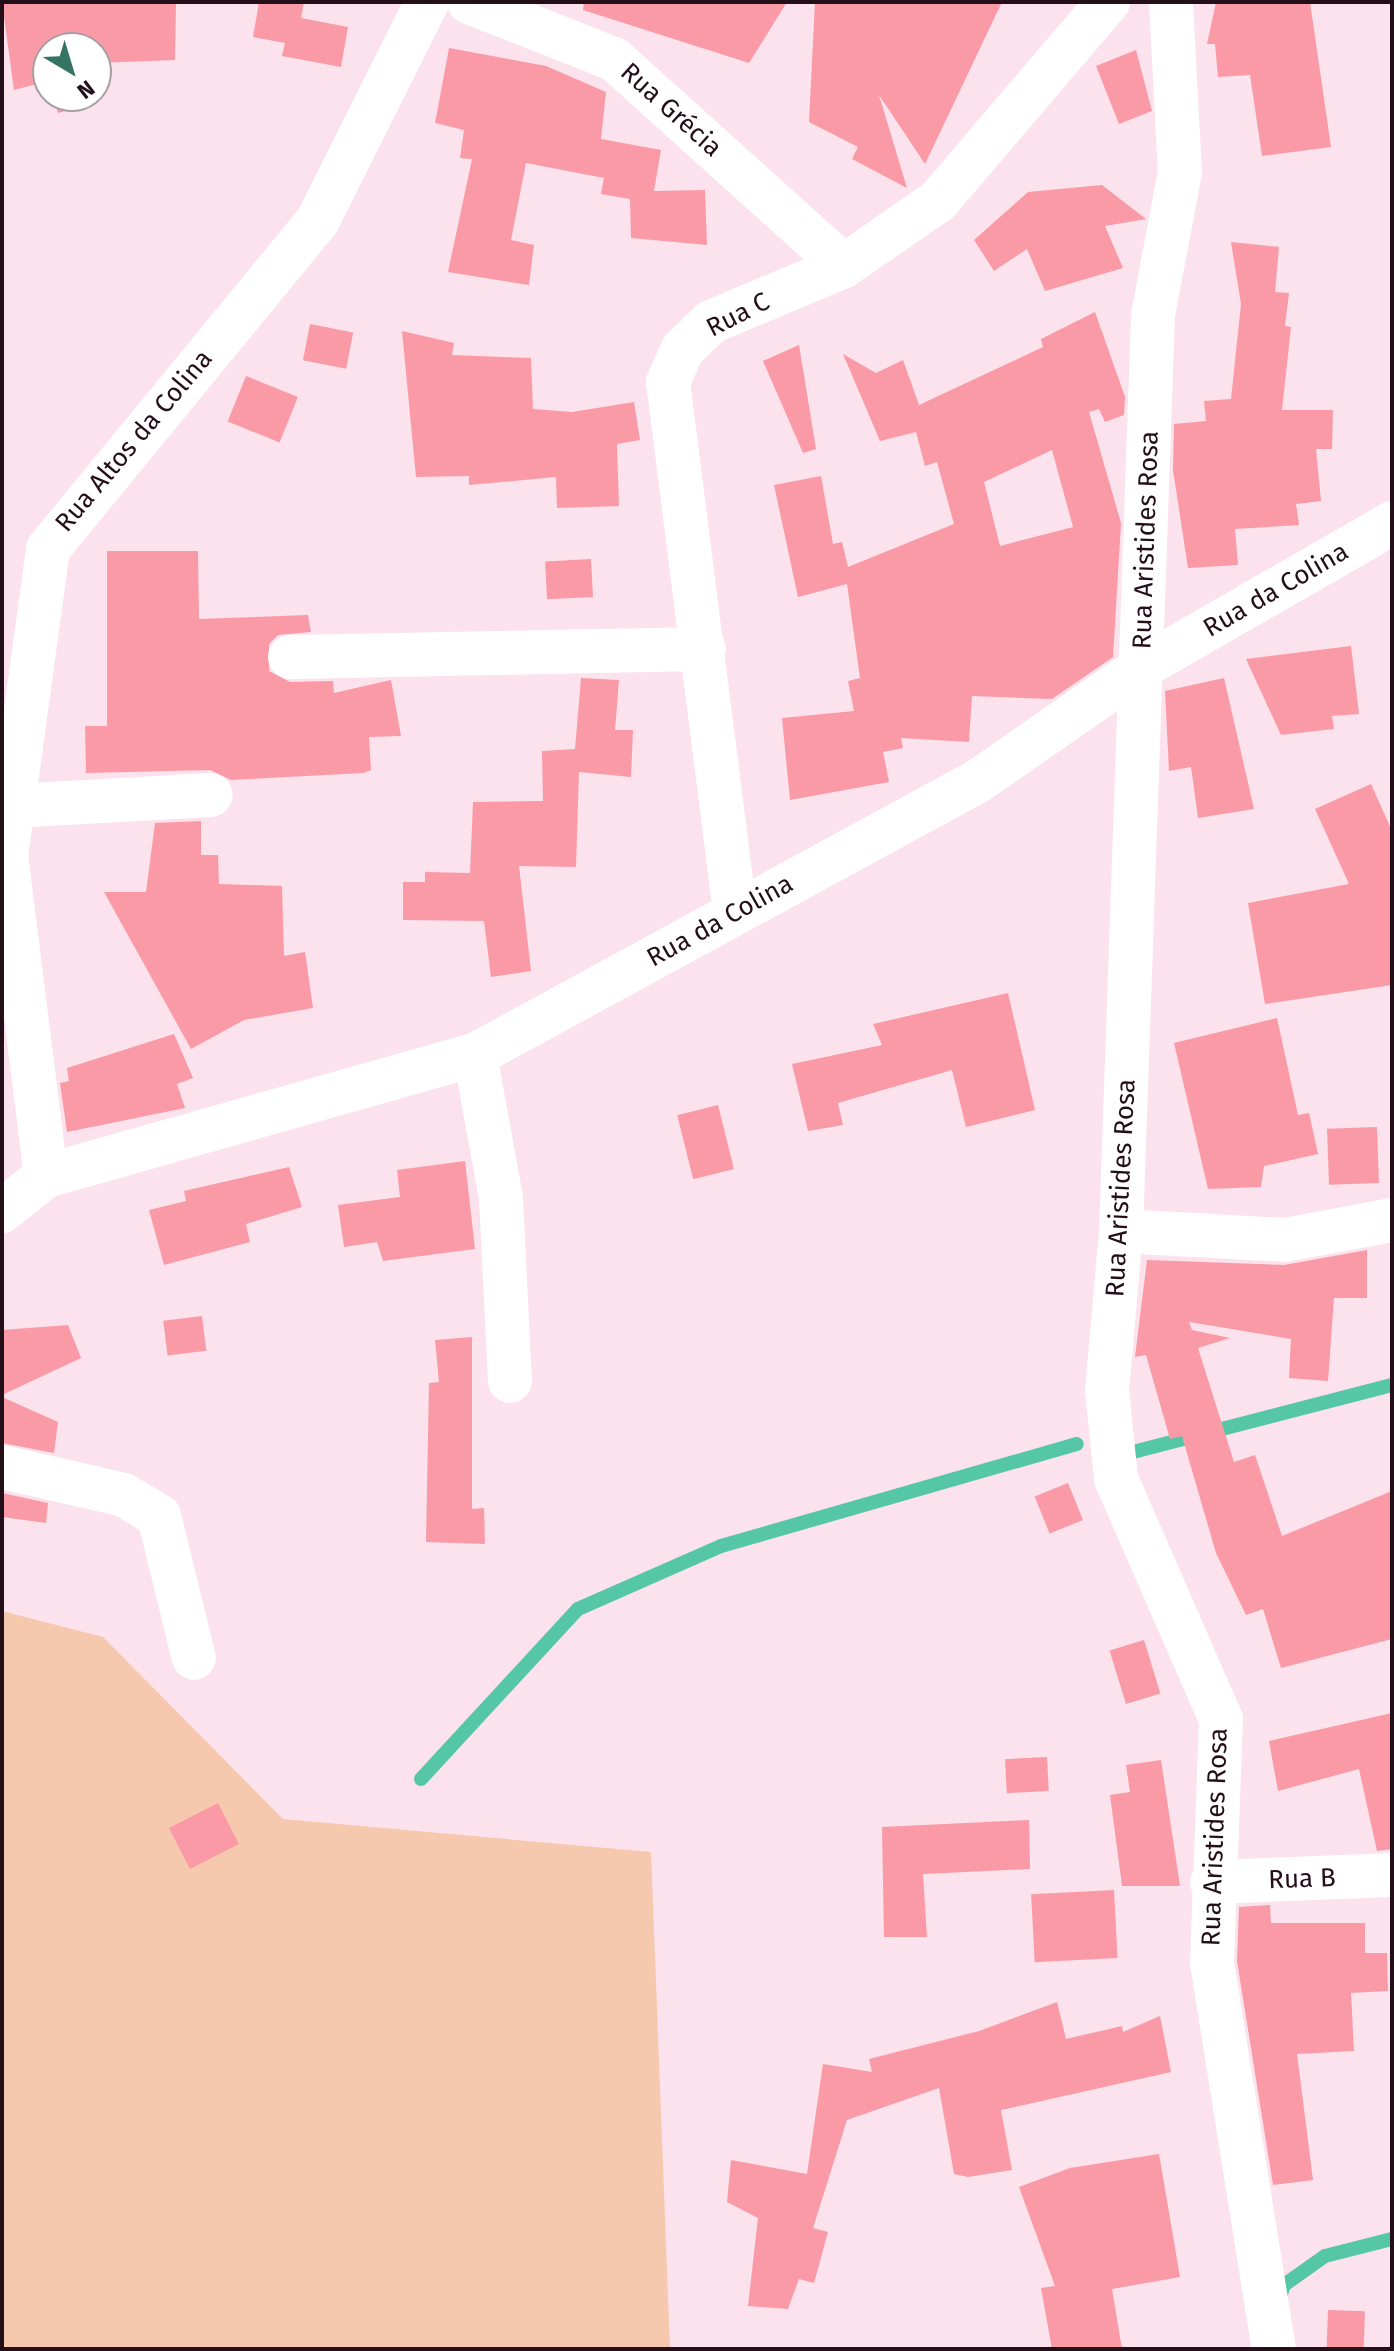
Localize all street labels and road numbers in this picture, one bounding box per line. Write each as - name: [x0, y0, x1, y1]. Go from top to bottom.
- street label: Rua Grécia: [614, 56, 728, 164]
- street label: Rua C: [701, 286, 775, 344]
- street label: Rua Altos da Colina: [49, 344, 219, 538]
- street label: Rua Aristides Rosa: [1127, 430, 1165, 650]
- street label: Rua da Colina: [1198, 536, 1354, 644]
- street label: Rua da Colina: [642, 868, 798, 974]
- street label: Rua Aristides Rosa: [1100, 1078, 1142, 1298]
- street label: Rua Aristides Rosa: [1196, 1727, 1234, 1947]
- street label: Rua B: [1268, 1862, 1336, 1896]

